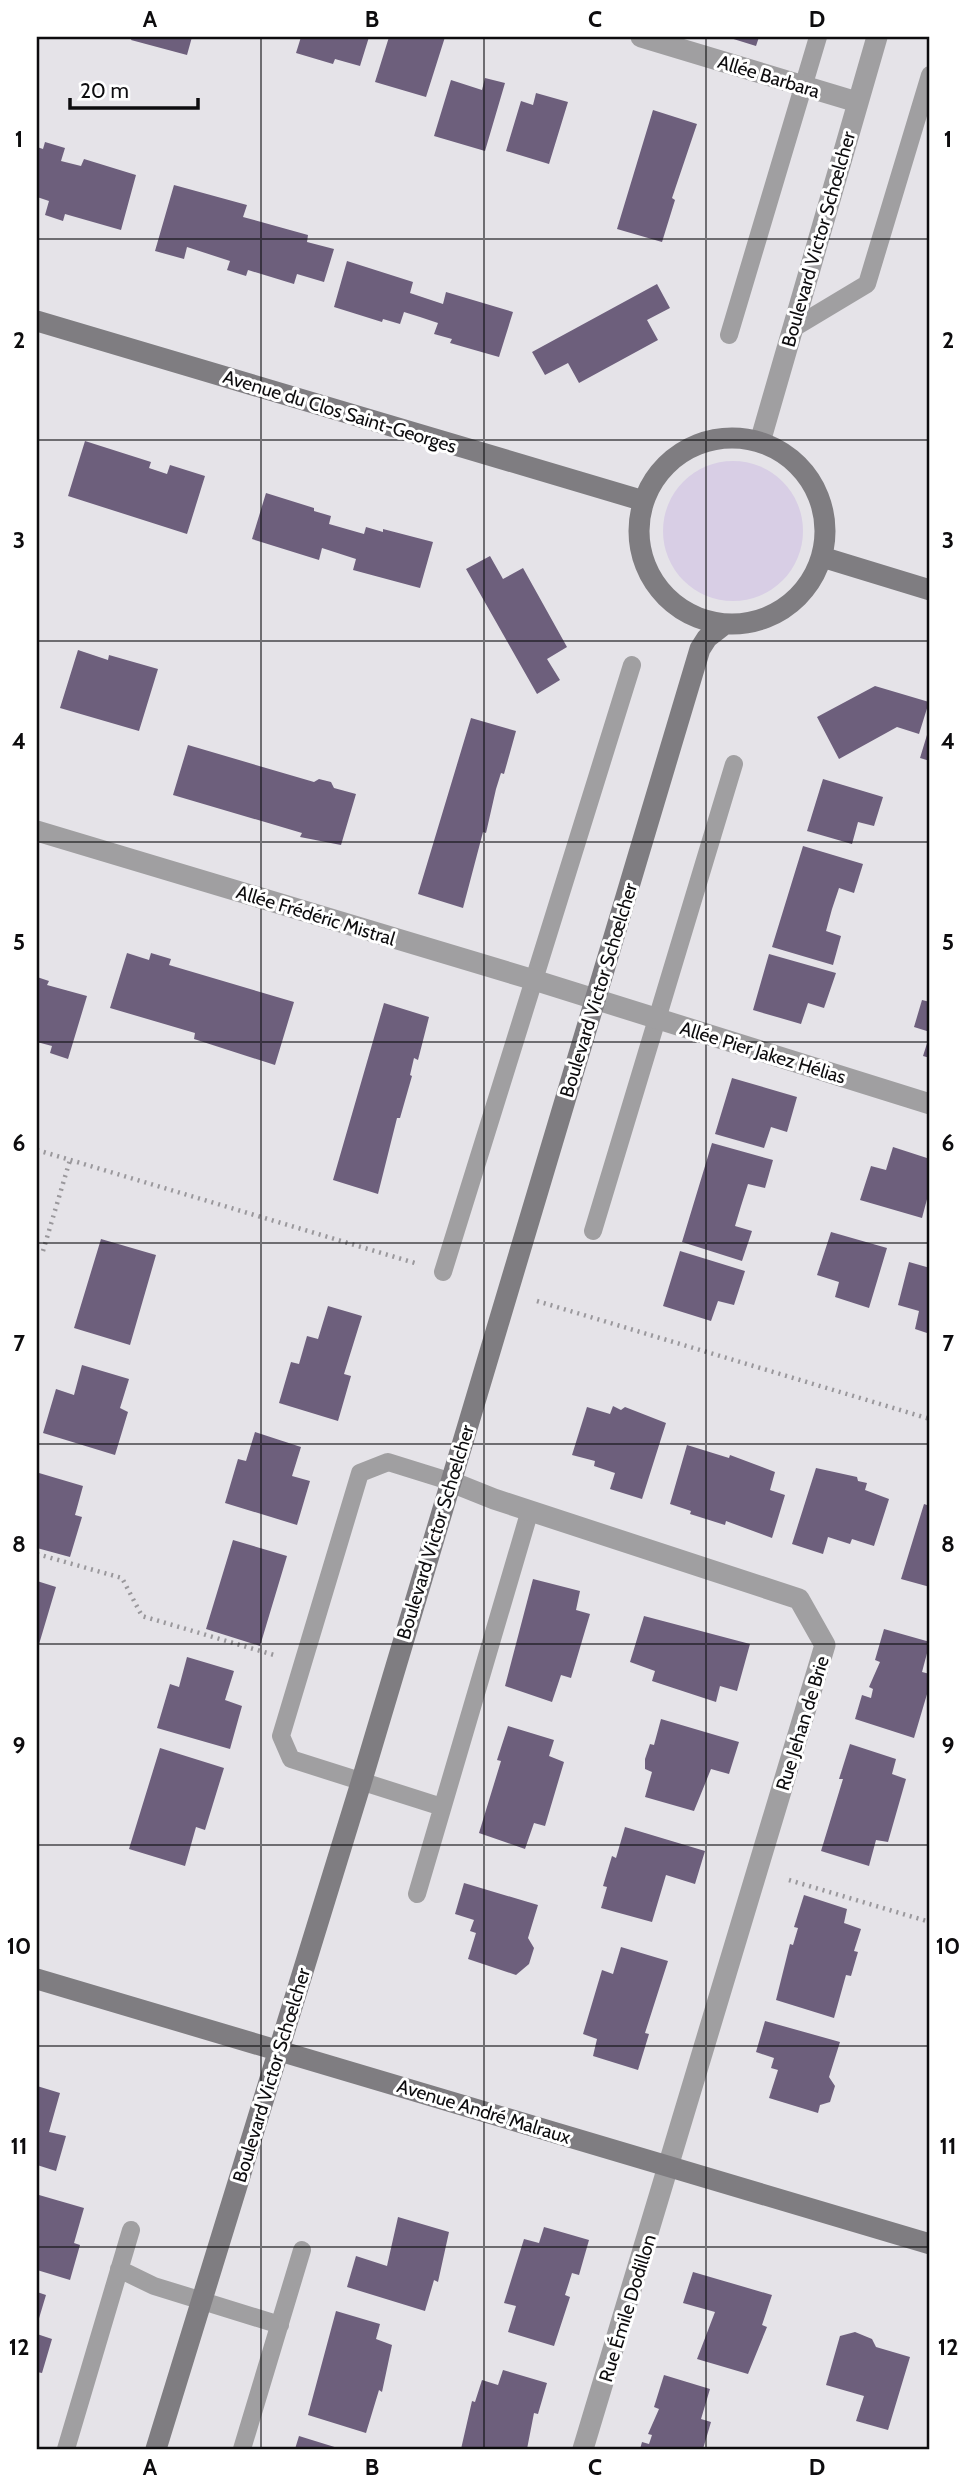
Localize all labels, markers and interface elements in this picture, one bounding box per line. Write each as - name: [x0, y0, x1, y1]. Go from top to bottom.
- text: A: [143, 5, 158, 33]
- text: B: [365, 5, 379, 33]
- text: C: [588, 5, 602, 33]
- text: D: [809, 5, 825, 33]
- street label: Allée Barbara: [715, 50, 823, 103]
- scale bar: [70, 66, 198, 110]
- text: 20 m: [80, 78, 129, 103]
- text: 1: [15, 125, 23, 153]
- text: 1: [944, 125, 952, 153]
- street label: Boulevard Victor Schœlcher: [777, 129, 860, 350]
- text: 2: [13, 326, 25, 354]
- text: 2: [942, 326, 954, 354]
- street label: Avenue du Clos Saint-Georges: [220, 365, 460, 458]
- text: 3: [13, 526, 25, 554]
- text: 3: [942, 526, 954, 554]
- text: 4: [12, 727, 26, 755]
- text: 4: [941, 727, 955, 755]
- street label: Allée Frédéric Mistral: [234, 880, 399, 951]
- street label: Boulevard Victor Schœlcher: [555, 880, 642, 1100]
- text: 5: [13, 928, 25, 956]
- text: 5: [942, 928, 954, 956]
- street label: Allée Pier Jakez Hélias: [677, 1016, 849, 1089]
- text: 6: [13, 1129, 25, 1157]
- text: 6: [942, 1129, 954, 1157]
- text: 7: [13, 1329, 25, 1357]
- text: 7: [942, 1329, 954, 1357]
- street label: Boulevard Victor Schœlcher: [392, 1422, 479, 1642]
- text: 8: [12, 1530, 26, 1558]
- text: 8: [941, 1530, 955, 1558]
- street label: Rue Jehan de Brie: [771, 1653, 834, 1793]
- text: 9: [13, 1731, 25, 1759]
- text: 9: [942, 1731, 954, 1759]
- text: 10: [7, 1932, 31, 1960]
- text: 10: [936, 1932, 960, 1960]
- street label: Boulevard Victor Schœlcher: [228, 1965, 315, 2185]
- street label: Avenue André Malraux: [394, 2074, 573, 2149]
- text: 11: [11, 2132, 27, 2160]
- text: 11: [940, 2132, 956, 2160]
- street label: Rue Émile Dodillon: [593, 2231, 661, 2385]
- text: 12: [9, 2333, 29, 2361]
- text: 12: [938, 2333, 958, 2361]
- text: A: [143, 2453, 158, 2481]
- text: B: [365, 2453, 379, 2481]
- text: C: [588, 2453, 602, 2481]
- text: D: [809, 2453, 825, 2481]

